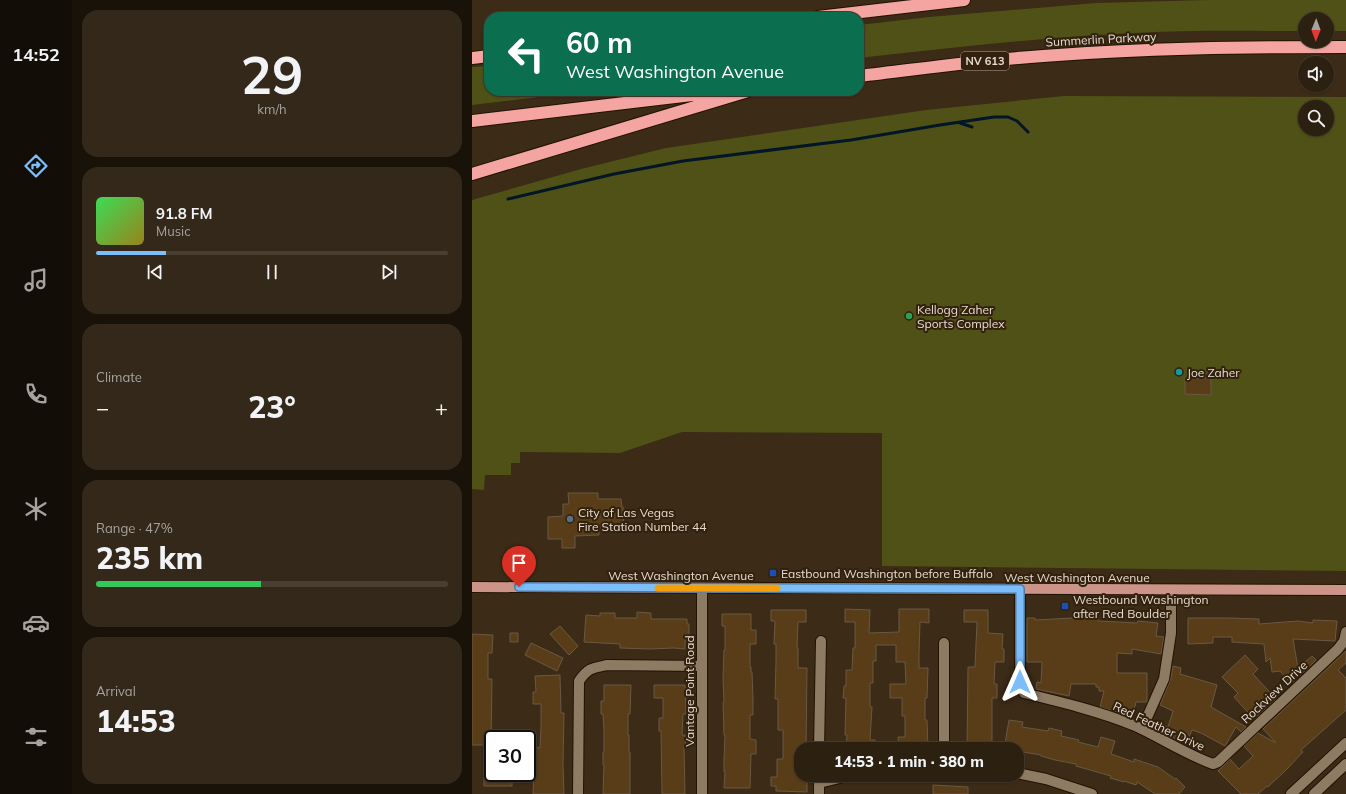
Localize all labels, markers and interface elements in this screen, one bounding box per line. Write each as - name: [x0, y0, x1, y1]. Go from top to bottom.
- north arrow: [1298, 12, 1334, 48]
- map controls: [1298, 12, 1334, 136]
- text: 60 m: [566, 25, 632, 60]
- icon: left: [500, 28, 552, 80]
- street label: Summerlin Parkway: [1045, 29, 1157, 49]
- text: 29: [241, 42, 303, 107]
- text: 14:52: [12, 43, 60, 66]
- road number: NV 613: [961, 52, 1009, 70]
- button: sound: [1298, 56, 1334, 92]
- text: West Washington Avenue: [566, 60, 784, 83]
- button: search: [1298, 100, 1334, 136]
- text: km/h: [257, 101, 287, 117]
- icon: directions: [22, 152, 50, 180]
- text: 91.8 FM: [156, 204, 212, 223]
- text: Music: [156, 223, 191, 239]
- icon: previous: [144, 261, 166, 283]
- icon: pause: [261, 261, 283, 283]
- icon: next: [378, 261, 400, 283]
- icon: music: [22, 266, 50, 294]
- place label: Kellogg Zaher Sports Complex: [917, 302, 1005, 331]
- marker: Kellogg Zaher Sports Complex: [904, 311, 914, 321]
- place label: Joe Zaher: [1187, 365, 1240, 380]
- marker: Joe Zaher: [1174, 367, 1184, 377]
- text: Climate: [96, 369, 142, 385]
- icon: phone: [22, 380, 50, 408]
- text: 23°: [248, 388, 296, 426]
- text: −: [96, 394, 109, 422]
- text: +: [435, 394, 448, 422]
- icon: climate: [22, 495, 50, 523]
- place label: City of Las Vegas Fire Station Number 44: [578, 505, 707, 534]
- marker: City of Las Vegas Fire Station Number 44: [565, 514, 575, 524]
- text: Range · 47%: [96, 520, 173, 536]
- text: 235 km: [96, 539, 203, 577]
- pin: [502, 546, 536, 587]
- icon: arrive: [508, 552, 530, 574]
- place label: Eastbound Washington before Buffalo: [781, 566, 993, 581]
- street label: West Washington Avenue: [608, 568, 754, 583]
- marker: Eastbound Washington before Buffalo: [768, 568, 778, 578]
- street label: West Washington Avenue: [1004, 570, 1150, 585]
- place label: Westbound Washington after Red Boulder: [1073, 592, 1209, 621]
- marker: Westbound Washington after Red Boulder: [1060, 601, 1070, 611]
- icon: car: [22, 609, 50, 637]
- street label: Vantage Point Road: [682, 635, 697, 747]
- street label: Rockview Drive: [1238, 657, 1310, 727]
- position arrow: [999, 661, 1041, 703]
- text: Arrival: [96, 683, 136, 699]
- street label: Red Feather Drive: [1111, 698, 1207, 754]
- text: 14:53: [96, 702, 176, 740]
- icon: filters: [22, 723, 50, 751]
- speed limit sign: 30: [484, 730, 536, 782]
- text: 14:53 · 1 min · 380 m: [834, 752, 984, 771]

